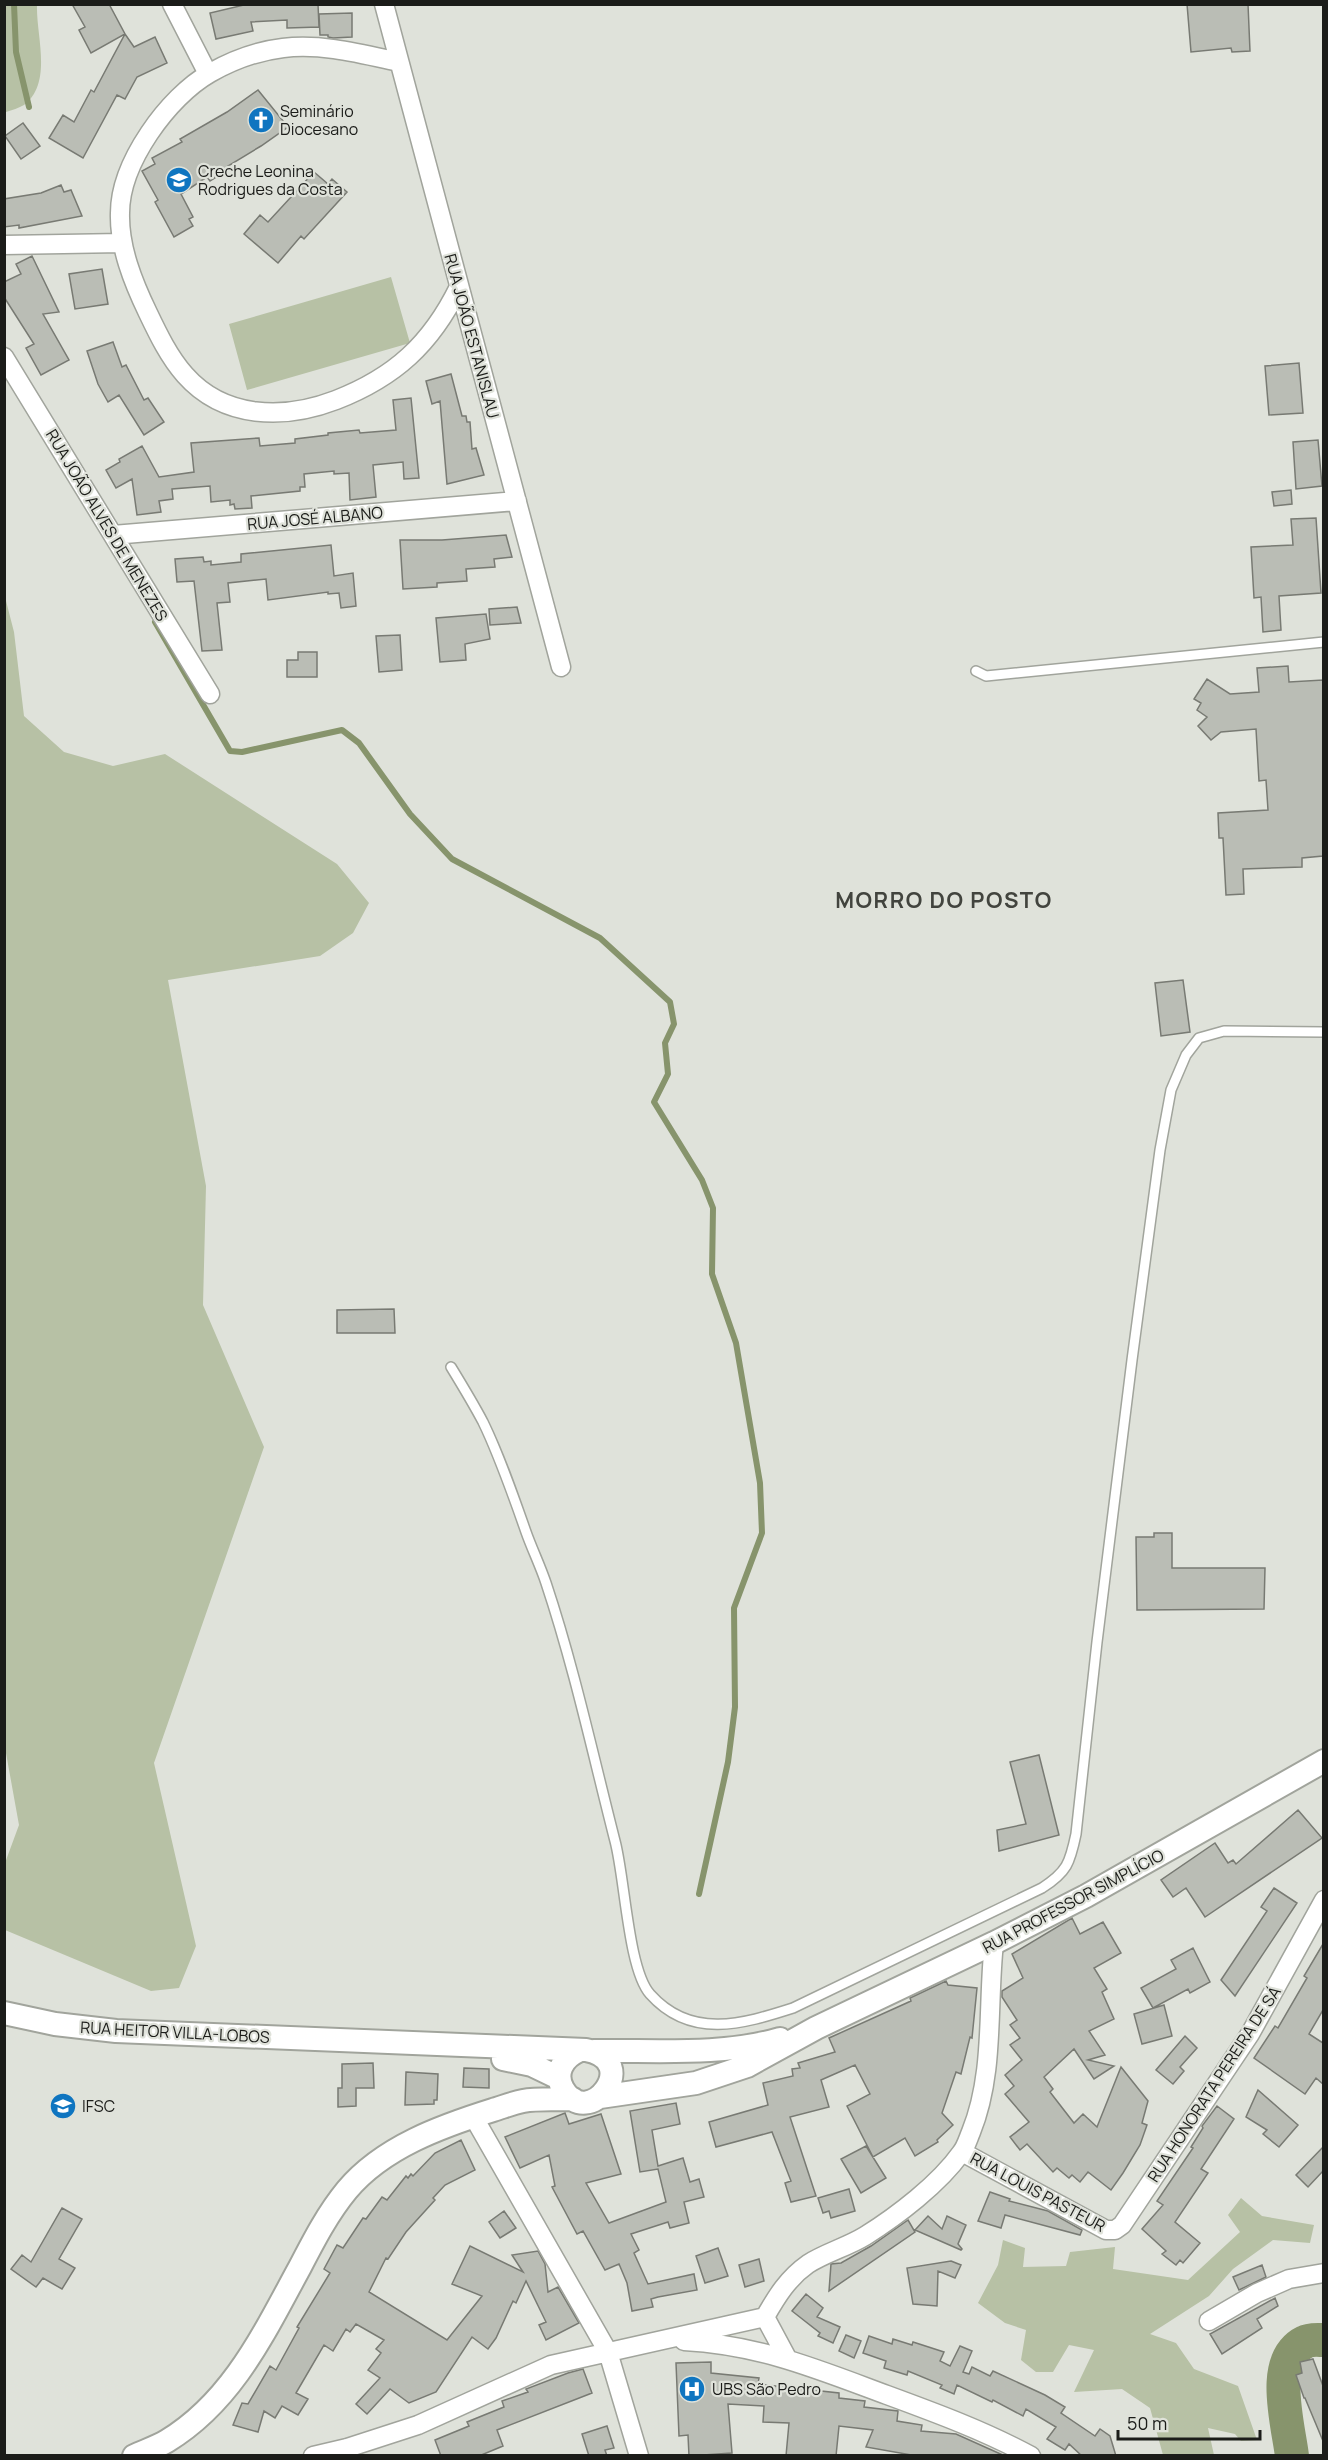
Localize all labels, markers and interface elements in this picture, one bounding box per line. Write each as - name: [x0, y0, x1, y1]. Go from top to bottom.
- place label: Seminário Diocesano: [280, 100, 358, 140]
- church icon: Seminário Diocesano: [246, 105, 276, 135]
- place label: Creche Leonina Rodrigues da Costa: [198, 160, 343, 200]
- school or university icon: Creche Leonina Rodrigues da Costa: [164, 165, 194, 195]
- street label: RUA JOÃO ESTANISLAU: [439, 251, 505, 421]
- street label: RUA JOÃO ALVES DE MENEZES: [41, 425, 173, 625]
- street label: RUA JOSÉ ALBANO: [246, 501, 384, 535]
- district label: MORRO DO POSTO: [835, 885, 1053, 915]
- street label: RUA PROFESSOR SIMPLÍCIO: [978, 1844, 1168, 1958]
- street label: RUA HONORATA PEREIRA DE SÁ: [1142, 1982, 1286, 2186]
- street label: RUA HEITOR VILLA-LOBOS: [80, 2016, 270, 2048]
- school or university icon: IFSC: [48, 2091, 78, 2121]
- place label: IFSC: [82, 2095, 115, 2117]
- street label: RUA LOUIS PASTEUR: [967, 2147, 1109, 2237]
- hospital icon: UBS São Pedro: [677, 2374, 707, 2404]
- place label: UBS São Pedro: [712, 2378, 821, 2400]
- scale bar: [1118, 2403, 1260, 2441]
- text: 50 m: [1127, 2411, 1167, 2435]

